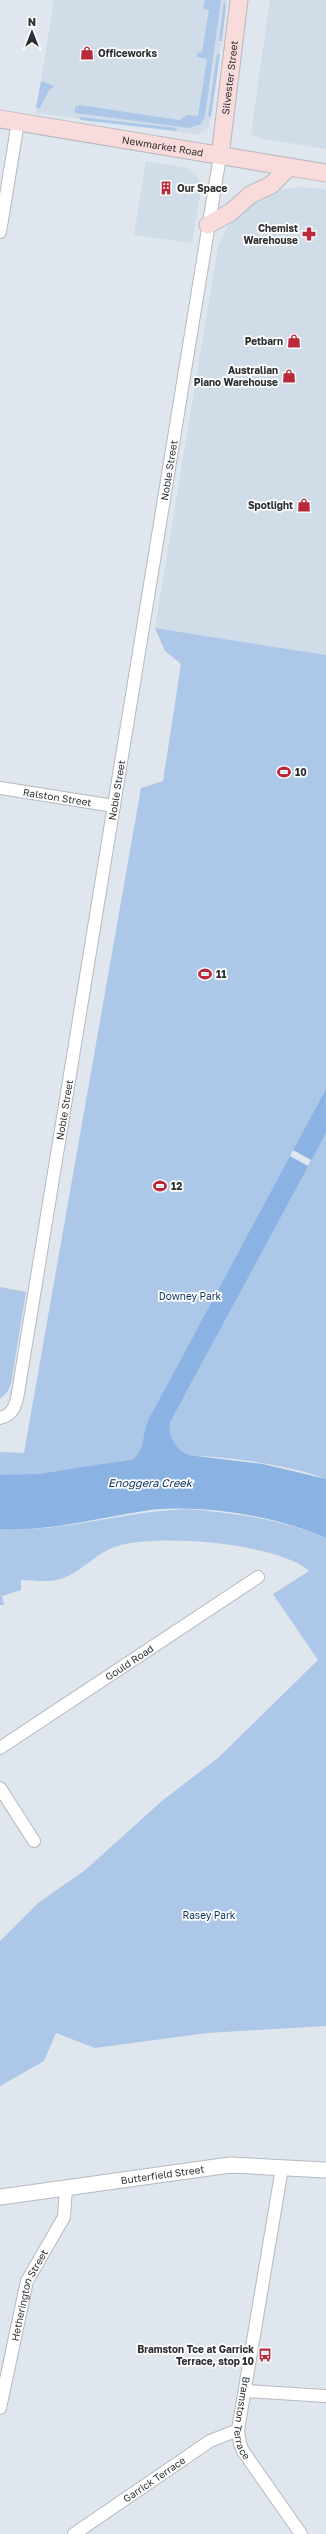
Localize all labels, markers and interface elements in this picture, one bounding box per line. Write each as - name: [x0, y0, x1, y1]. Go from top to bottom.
- north arrow: [12, 12, 52, 52]
- text: N: [28, 15, 36, 28]
- street label: Silvester Street: [219, 40, 240, 115]
- shop icon: Officeworks: [79, 45, 95, 61]
- place label: Officeworks: [98, 47, 157, 59]
- street label: Newmarket Road: [121, 133, 204, 159]
- building icon: Our Space: [158, 180, 174, 196]
- place label: Our Space: [177, 182, 227, 194]
- place label: Chemist Warehouse: [244, 222, 298, 246]
- pharmacy icon: Chemist Warehouse: [301, 226, 317, 242]
- shop icon: Petbarn: [286, 333, 302, 349]
- place label: Petbarn: [245, 335, 283, 347]
- place label: Australian Piano Warehouse: [194, 364, 278, 388]
- shop icon: Australian Piano Warehouse: [281, 368, 297, 384]
- street label: Noble Street: [158, 439, 179, 501]
- shop icon: Spotlight: [296, 497, 312, 513]
- place label: Spotlight: [248, 499, 293, 511]
- street label: Noble Street: [106, 759, 127, 821]
- sports icon: 10: [276, 764, 292, 780]
- place label: 10: [295, 766, 307, 778]
- street label: Ralston Street: [22, 786, 92, 808]
- sports icon: 11: [197, 966, 213, 982]
- place label: 11: [216, 968, 226, 980]
- street label: Noble Street: [53, 1079, 75, 1141]
- sports icon: 12: [152, 1178, 168, 1194]
- place label: 12: [171, 1180, 182, 1192]
- park label: Downey Park: [159, 1290, 222, 1302]
- water label: Enoggera Creek: [108, 1476, 194, 1490]
- street label: Gould Road: [103, 1642, 156, 1683]
- park label: Rasey Park: [183, 1909, 236, 1921]
- street label: Butterfield Street: [120, 2163, 205, 2186]
- street label: Hetherington Street: [8, 2247, 50, 2342]
- place label: Bramston Tce at Garrick Terrace, stop 10: [137, 2343, 254, 2367]
- bus stop icon: Bramston Tce at Garrick Terrace, stop 10: [257, 2347, 273, 2363]
- street label: Bramston Terrace: [232, 2376, 253, 2462]
- street label: Garrick Terrace: [121, 2454, 188, 2505]

